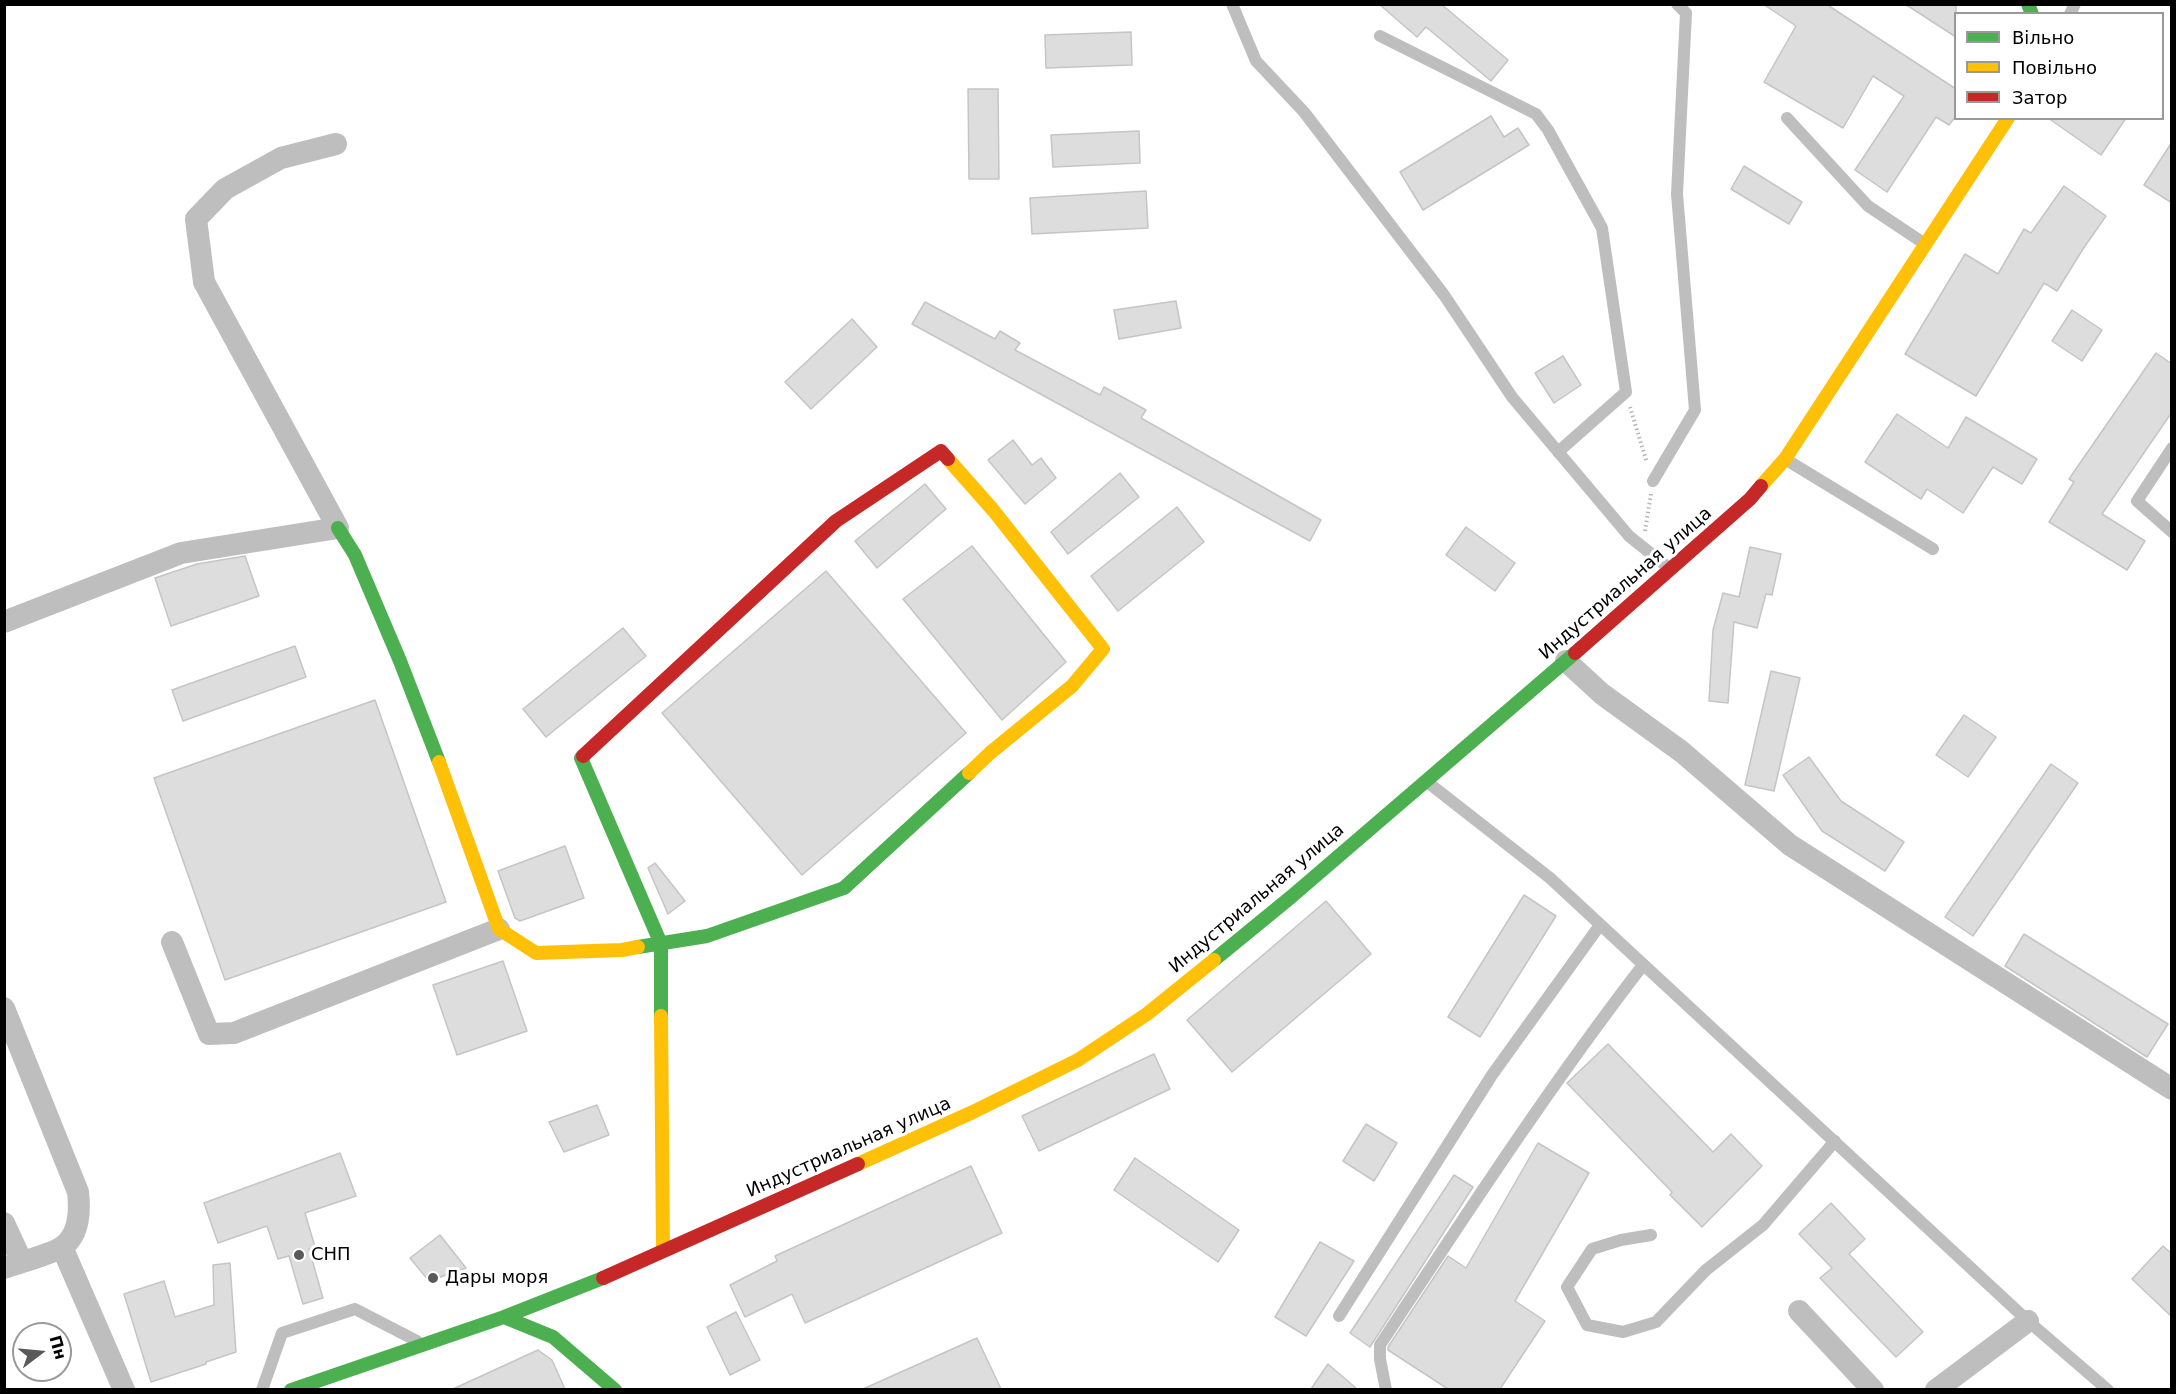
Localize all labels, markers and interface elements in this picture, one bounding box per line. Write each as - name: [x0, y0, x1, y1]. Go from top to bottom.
- legend: [1954, 12, 2164, 120]
- text: Вільно: [2012, 27, 2074, 48]
- text: Повільно: [2012, 57, 2097, 78]
- text: Затор: [2012, 87, 2068, 108]
- street label: Индустриальная улица: [1535, 503, 1717, 665]
- street label: Индустриальная улица: [1165, 820, 1349, 978]
- street label: Индустриальная улица: [743, 1093, 955, 1203]
- place label: СНП: [311, 1244, 351, 1266]
- marker: СНП: [292, 1248, 306, 1262]
- place label: Дары моря: [445, 1267, 548, 1289]
- marker: Дары моря: [426, 1271, 440, 1285]
- north arrow: [12, 1322, 72, 1382]
- text: Пн: [45, 1333, 70, 1362]

